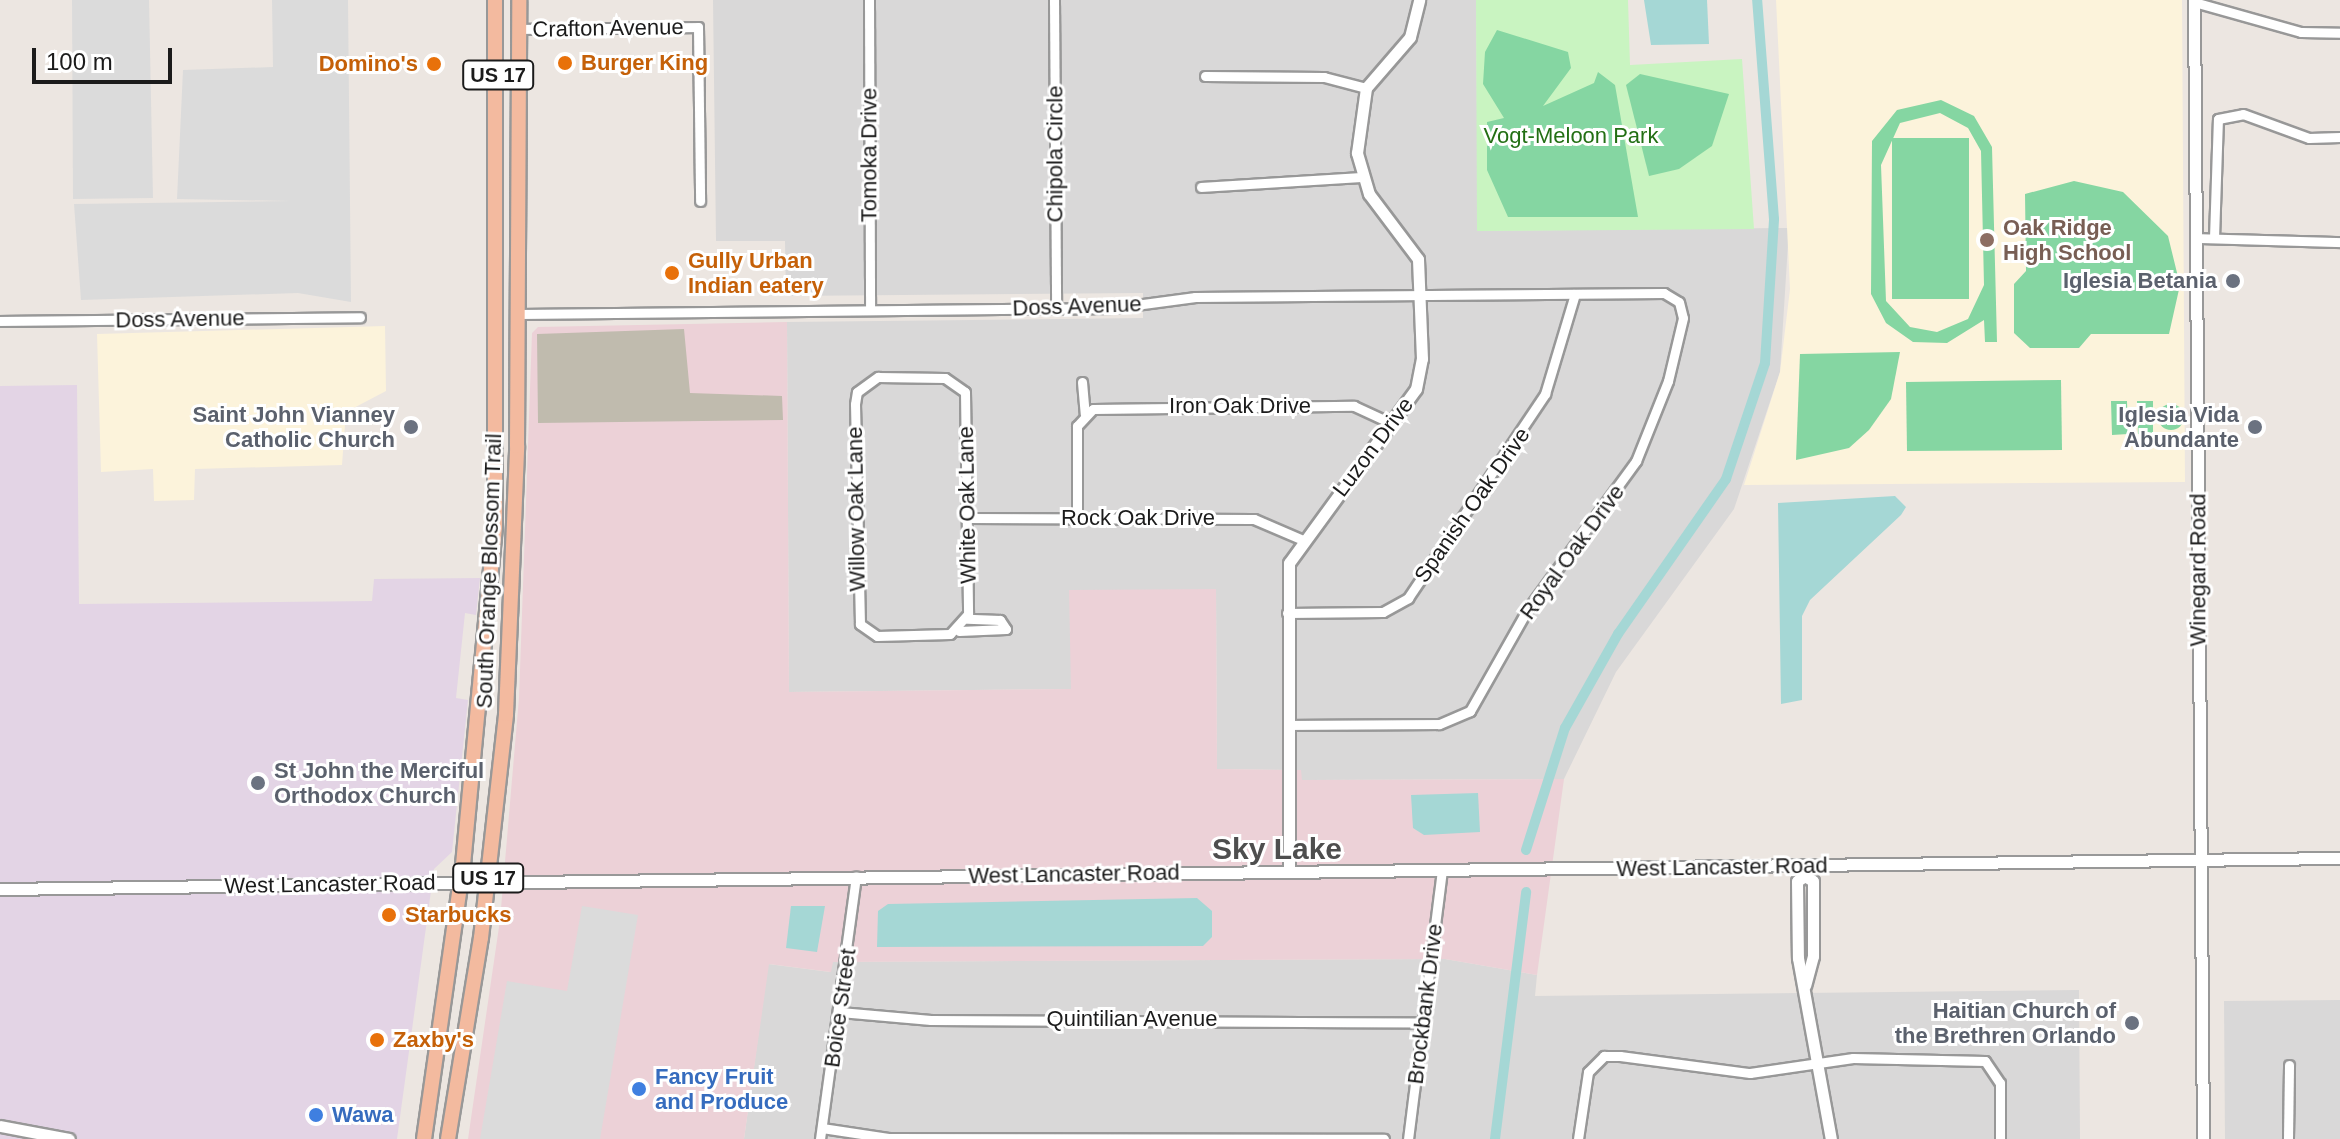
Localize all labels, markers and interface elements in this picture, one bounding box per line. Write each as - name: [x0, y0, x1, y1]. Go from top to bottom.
- street label: Crafton Avenue: [532, 13, 684, 43]
- scale bar: [36, 32, 176, 82]
- text: 100 m: [46, 48, 113, 75]
- place label: Burger King: [581, 50, 708, 76]
- place label: Domino's: [319, 51, 418, 77]
- marker: Burger King: [556, 54, 574, 72]
- marker: Domino's: [425, 55, 443, 73]
- road number: US 17: [462, 59, 534, 91]
- street label: Chipola Circle: [1042, 86, 1068, 222]
- street label: Tomoka Drive: [856, 88, 882, 222]
- park label: Vogt-Meloon Park: [1484, 123, 1658, 149]
- place label: Oak Ridge High School: [2003, 214, 2131, 266]
- marker: Oak Ridge High School: [1978, 231, 1996, 249]
- place label: Gully Urban Indian eatery: [688, 247, 824, 298]
- marker: Gully Urban Indian eatery: [663, 264, 681, 282]
- place label: Iglesia Betania: [2063, 268, 2217, 294]
- marker: Iglesia Betania: [2224, 272, 2242, 290]
- street label: Doss Avenue: [1011, 291, 1143, 321]
- street label: Doss Avenue: [115, 305, 245, 333]
- street label: Luzon Drive: [1327, 392, 1419, 502]
- street label: Iron Oak Drive: [1169, 393, 1311, 419]
- place label: Saint John Vianney Catholic Church: [192, 401, 395, 452]
- place label: Iglesia Vida Abundante: [2118, 401, 2239, 452]
- marker: Saint John Vianney Catholic Church: [402, 418, 420, 436]
- marker: Iglesia Vida Abundante: [2246, 418, 2264, 436]
- street label: Spanish Oak Drive: [1409, 422, 1535, 588]
- street label: Willow Oak Lane: [841, 426, 871, 592]
- street label: White Oak Lane: [952, 426, 982, 584]
- street label: South Orange Blossom Trail: [471, 433, 507, 709]
- street label: Royal Oak Drive: [1514, 479, 1630, 625]
- street label: Winegard Road: [2185, 494, 2211, 646]
- street label: Rock Oak Drive: [1061, 505, 1215, 531]
- place label: St John the Merciful Orthodox Church: [274, 757, 484, 808]
- marker: St John the Merciful Orthodox Church: [249, 774, 267, 792]
- district label: Sky Lake: [1212, 831, 1342, 867]
- street label: West Lancaster Road: [1616, 852, 1828, 882]
- street label: West Lancaster Road: [968, 859, 1180, 889]
- road number: US 17: [452, 862, 524, 894]
- street label: West Lancaster Road: [224, 869, 436, 899]
- place label: Starbucks: [405, 902, 511, 928]
- marker: Starbucks: [380, 906, 398, 924]
- street label: Brockbank Drive: [1402, 922, 1448, 1086]
- street label: Boice Street: [819, 947, 861, 1069]
- place label: Haitian Church of the Brethren Orlando: [1895, 997, 2116, 1048]
- street label: Quintilian Avenue: [1046, 1006, 1218, 1032]
- marker: Haitian Church of the Brethren Orlando: [2123, 1014, 2141, 1032]
- place label: Zaxby's: [393, 1027, 474, 1053]
- marker: Zaxby's: [368, 1031, 386, 1049]
- place label: Fancy Fruit and Produce: [655, 1063, 788, 1114]
- marker: Fancy Fruit and Produce: [630, 1080, 648, 1098]
- place label: Wawa: [332, 1102, 394, 1128]
- marker: Wawa: [307, 1106, 325, 1124]

